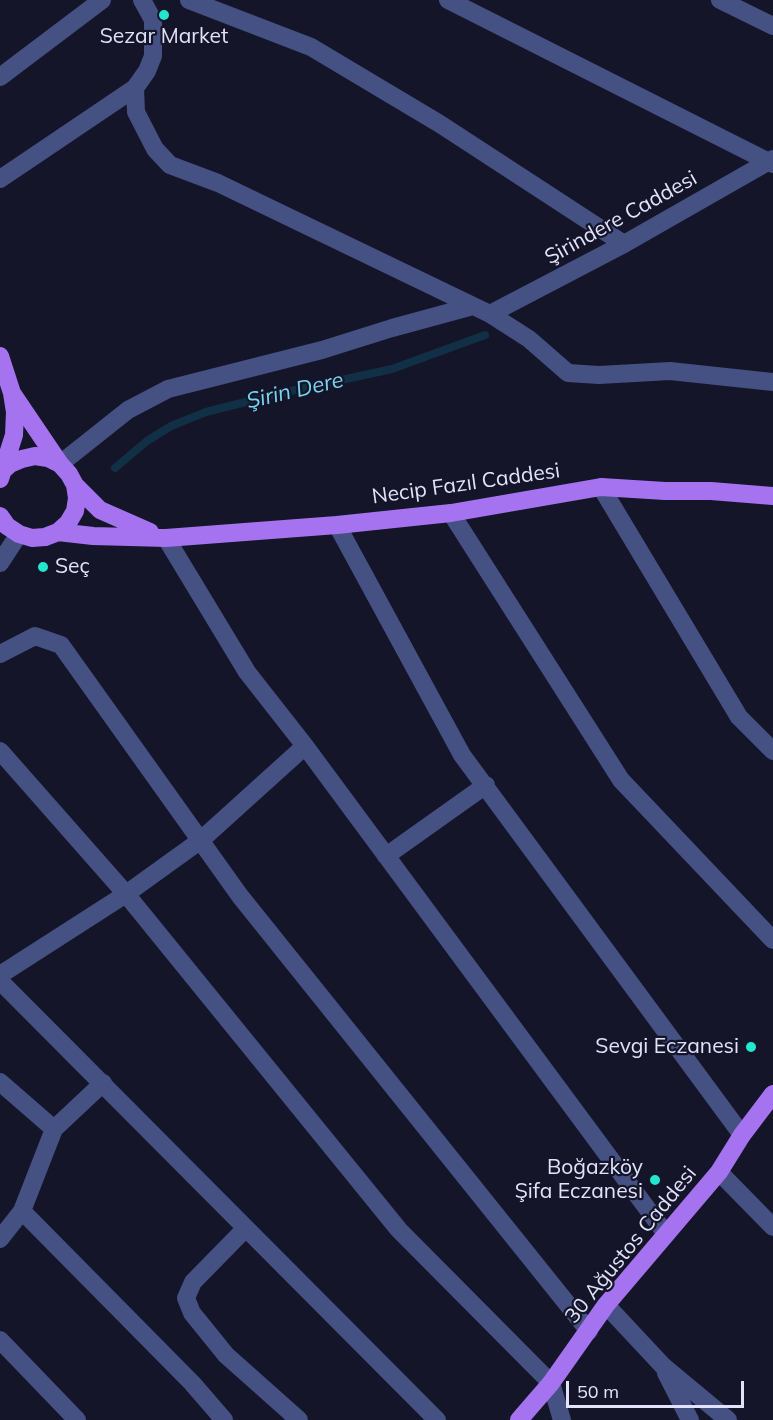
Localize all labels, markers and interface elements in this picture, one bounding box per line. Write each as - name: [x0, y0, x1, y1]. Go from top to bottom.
- marker: Sezar Market: [157, 8, 171, 22]
- place label: Sezar Market: [100, 24, 228, 50]
- street label: Şirindere Caddesi: [541, 166, 701, 270]
- water label: Şirin Dere: [244, 367, 346, 415]
- street label: Necip Fazıl Caddesi: [370, 458, 562, 510]
- place label: Seç: [55, 554, 90, 580]
- marker: Seç: [36, 560, 50, 574]
- place label: Sevgi Eczanesi: [595, 1034, 739, 1060]
- marker: Sevgi Eczanesi: [744, 1040, 758, 1054]
- place label: Boğazköy Şifa Eczanesi: [515, 1155, 643, 1205]
- street label: 30 Ağustos Caddesi: [560, 1161, 702, 1329]
- marker: Boğazköy Şifa Eczanesi: [648, 1173, 662, 1187]
- scale bar: [569, 1369, 748, 1407]
- text: 50 m: [577, 1380, 619, 1403]

